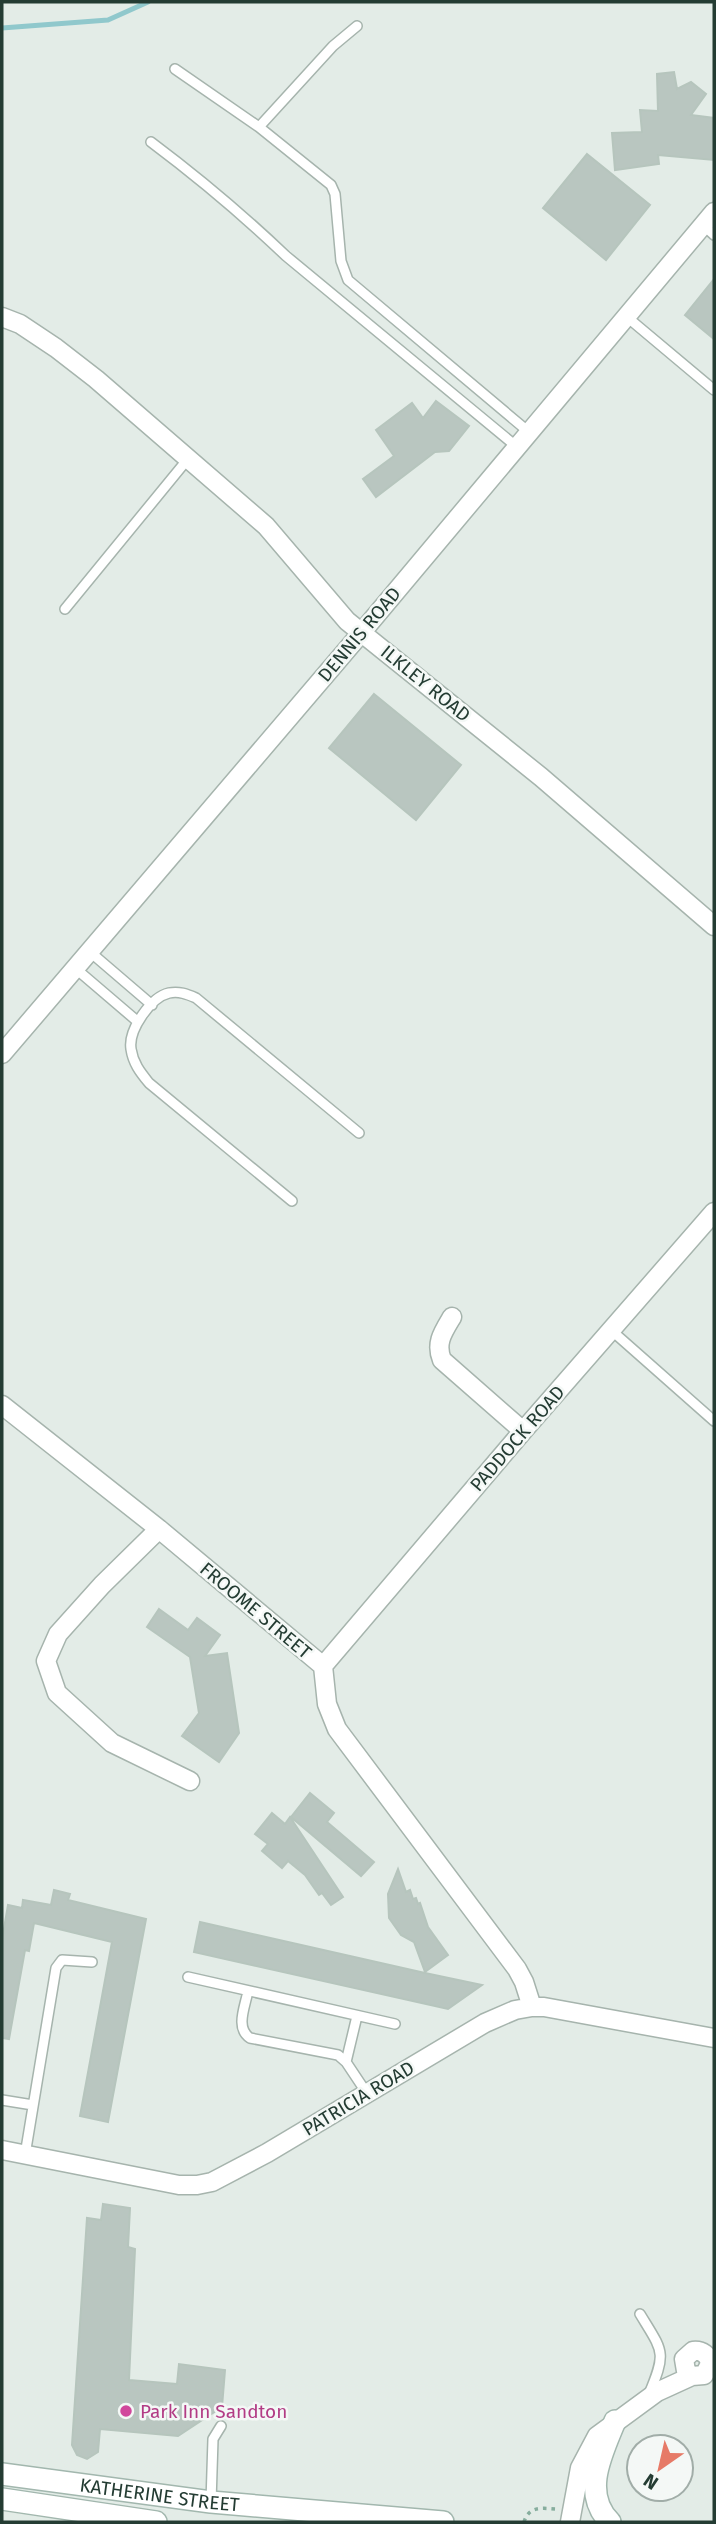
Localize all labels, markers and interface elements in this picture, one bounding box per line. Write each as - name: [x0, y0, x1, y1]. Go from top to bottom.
- street label: DENNIS ROAD: [313, 582, 406, 686]
- street label: ILKLEY ROAD: [376, 640, 475, 727]
- street label: PADDOCK ROAD: [465, 1381, 570, 1496]
- street label: FROOME STREET: [195, 1557, 316, 1664]
- street label: PATRICIA ROAD: [298, 2056, 418, 2141]
- place label: Park Inn Sandton: [140, 2400, 287, 2423]
- marker: Park Inn Sandton: [118, 2403, 134, 2419]
- north arrow: [625, 2433, 695, 2503]
- text: N: [639, 2469, 662, 2495]
- street label: KATHERINE STREET: [78, 2474, 241, 2516]

